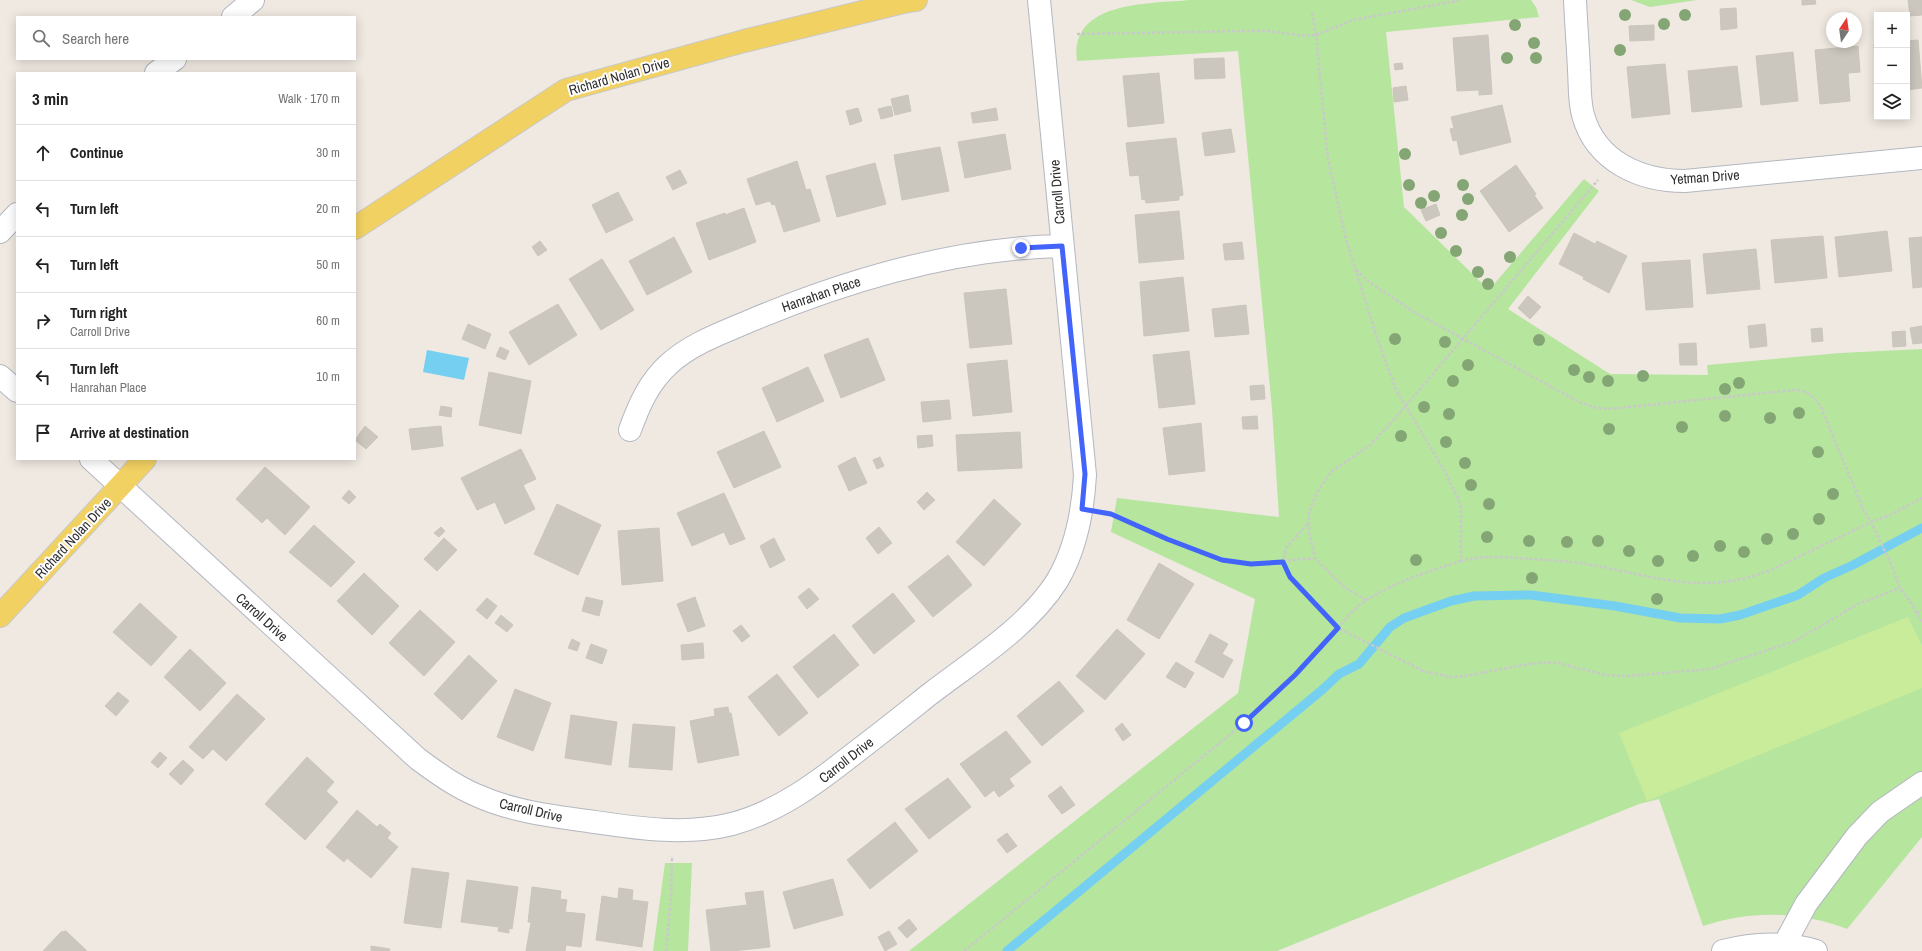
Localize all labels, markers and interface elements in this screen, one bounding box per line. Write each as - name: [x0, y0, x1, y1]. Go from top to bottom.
- north arrow: [1826, 12, 1862, 48]
- map controls: [1874, 12, 1910, 120]
- button: +: [1874, 12, 1910, 48]
- search box: [16, 16, 356, 60]
- icon: search: [30, 27, 52, 49]
- text: Search here: [62, 28, 129, 49]
- button: −: [1874, 48, 1910, 84]
- street label: Richard Nolan Drive: [567, 53, 671, 99]
- button: layers: [1874, 84, 1910, 120]
- text: 3 min: [32, 87, 68, 110]
- text: Walk · 170 m: [278, 90, 340, 107]
- icon: ahead: [32, 142, 54, 164]
- text: Continue: [70, 142, 123, 163]
- text: 30 m: [316, 144, 340, 161]
- street label: Carroll Drive: [1045, 159, 1069, 225]
- street label: Yetman Drive: [1670, 166, 1740, 188]
- icon: left: [32, 198, 54, 220]
- text: Turn left: [70, 198, 118, 219]
- text: 20 m: [316, 200, 340, 217]
- route end: [1012, 239, 1030, 257]
- icon: left: [32, 254, 54, 276]
- text: Turn left: [70, 254, 118, 275]
- text: 50 m: [316, 256, 340, 273]
- street label: Hanrahan Place: [779, 272, 863, 316]
- text: Turn right: [70, 302, 127, 323]
- icon: right: [32, 310, 54, 332]
- text: 60 m: [316, 312, 340, 329]
- text: Carroll Drive: [70, 323, 130, 340]
- text: Turn left: [70, 358, 118, 379]
- icon: left: [32, 366, 54, 388]
- text: 10 m: [316, 368, 340, 385]
- text: Hanrahan Place: [70, 379, 146, 396]
- icon: arrive: [32, 422, 54, 444]
- text: Arrive at destination: [70, 422, 189, 443]
- street label: Richard Nolan Drive: [31, 494, 115, 582]
- street label: Carroll Drive: [232, 589, 292, 645]
- route start: [1235, 714, 1253, 732]
- street label: Carroll Drive: [815, 733, 877, 787]
- street label: Carroll Drive: [498, 794, 564, 826]

